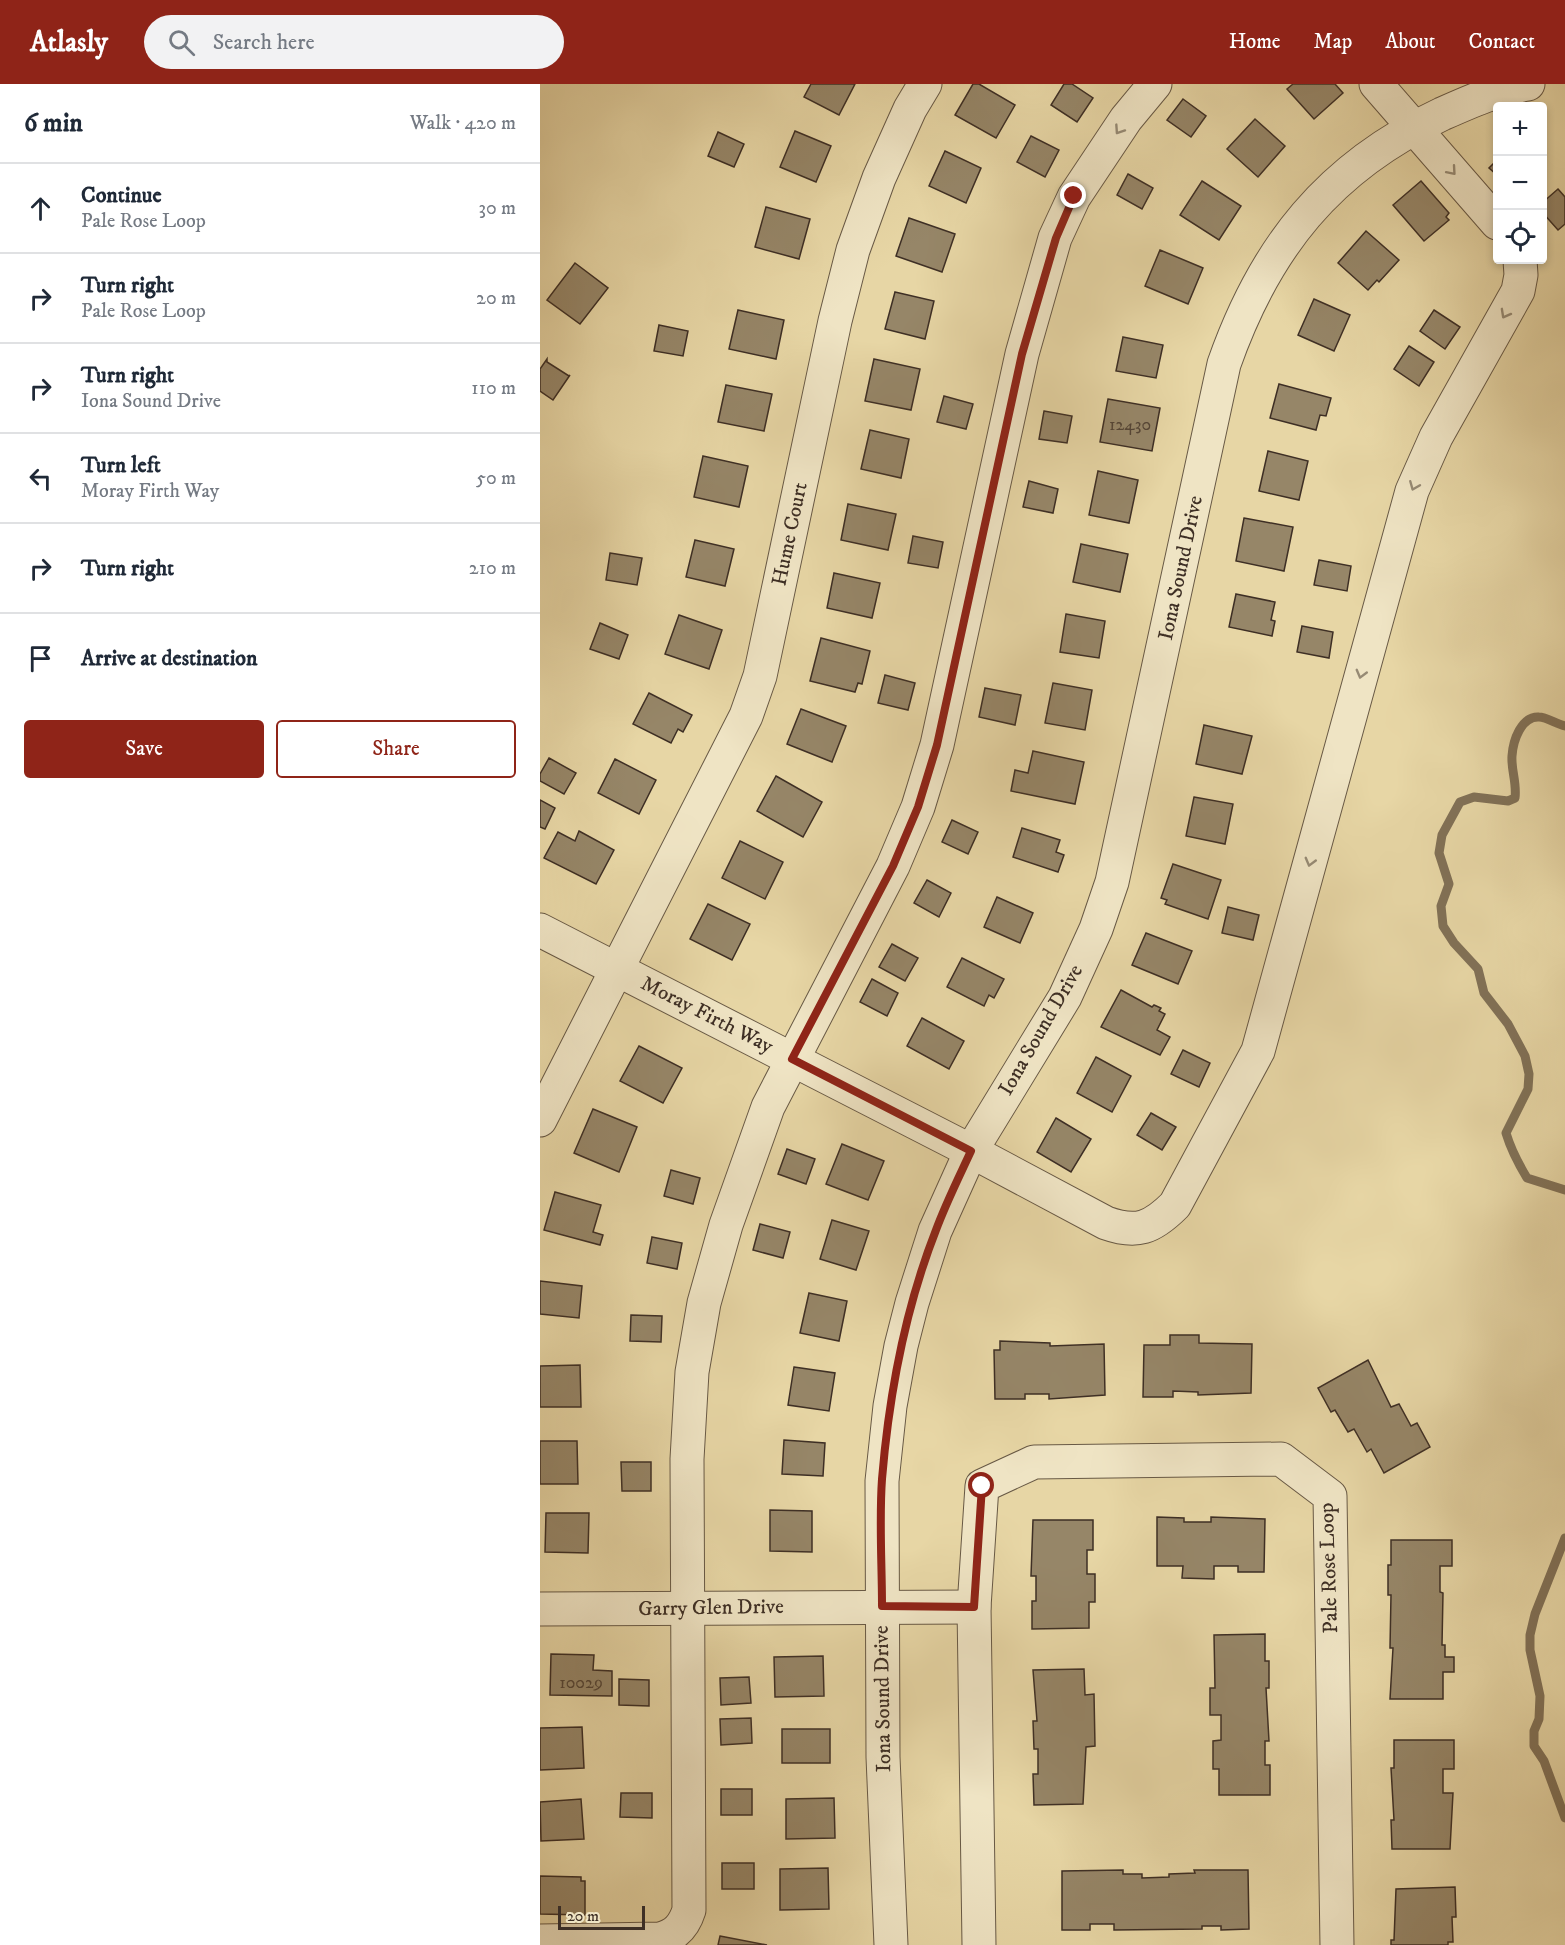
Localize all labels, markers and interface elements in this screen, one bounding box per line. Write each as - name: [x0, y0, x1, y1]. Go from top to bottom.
- search box: [144, 15, 564, 69]
- text: Atlasly: [30, 25, 108, 60]
- icon: search: [165, 26, 198, 59]
- text: Search here: [213, 29, 315, 56]
- text: Home: [1229, 29, 1281, 55]
- text: Map: [1314, 29, 1352, 55]
- text: About: [1385, 29, 1436, 55]
- text: Contact: [1469, 29, 1535, 55]
- map controls: [1493, 102, 1547, 264]
- button: +: [1493, 102, 1547, 156]
- text: 6 min: [24, 107, 83, 140]
- text: Walk · 420 m: [410, 111, 516, 136]
- one-way arrow: [1115, 123, 1126, 134]
- button: −: [1493, 156, 1547, 210]
- one-way arrow: [1445, 164, 1456, 175]
- text: Continue: [81, 182, 162, 209]
- route end: [1060, 182, 1086, 208]
- icon: ahead: [24, 192, 57, 225]
- text: 30 m: [478, 196, 516, 221]
- text: Pale Rose Loop: [81, 209, 206, 234]
- button: locate: [1493, 210, 1547, 264]
- text: Turn right: [81, 272, 174, 299]
- icon: right: [24, 282, 57, 315]
- text: 20 m: [476, 286, 516, 311]
- text: Pale Rose Loop: [81, 299, 206, 324]
- one-way arrow: [1501, 308, 1512, 318]
- text: Turn right: [81, 362, 174, 389]
- icon: right: [24, 372, 57, 405]
- text: 110 m: [471, 376, 516, 401]
- text: Iona Sound Drive: [81, 389, 221, 414]
- house number: 12430: [1109, 414, 1151, 436]
- text: Turn left: [81, 452, 161, 479]
- icon: left: [24, 462, 57, 495]
- text: 50 m: [476, 466, 516, 491]
- text: Moray Firth Way: [81, 479, 219, 504]
- street label: Hume Court: [766, 480, 814, 588]
- one-way arrow: [1409, 480, 1421, 491]
- street label: Iona Sound Drive: [1153, 493, 1209, 643]
- icon: right: [24, 552, 57, 585]
- text: Turn right: [81, 555, 174, 582]
- text: 210 m: [469, 556, 516, 581]
- icon: arrive: [24, 642, 57, 675]
- text: Arrive at destination: [81, 645, 258, 672]
- one-way arrow: [1356, 669, 1369, 679]
- button: Save: [24, 720, 264, 778]
- button: Share: [276, 720, 516, 778]
- one-way arrow: [1305, 856, 1317, 867]
- street label: Iona Sound Drive: [993, 960, 1089, 1100]
- street label: Moray Firth Way: [636, 970, 779, 1060]
- route start: [968, 1472, 994, 1498]
- street label: Pale Rose Loop: [1314, 1502, 1344, 1634]
- street label: Garry Glen Drive: [638, 1594, 784, 1622]
- street label: Iona Sound Drive: [869, 1625, 897, 1773]
- house number: 10029: [559, 1672, 603, 1694]
- scale bar: [558, 1903, 645, 1930]
- text: 20 m: [567, 1906, 599, 1926]

